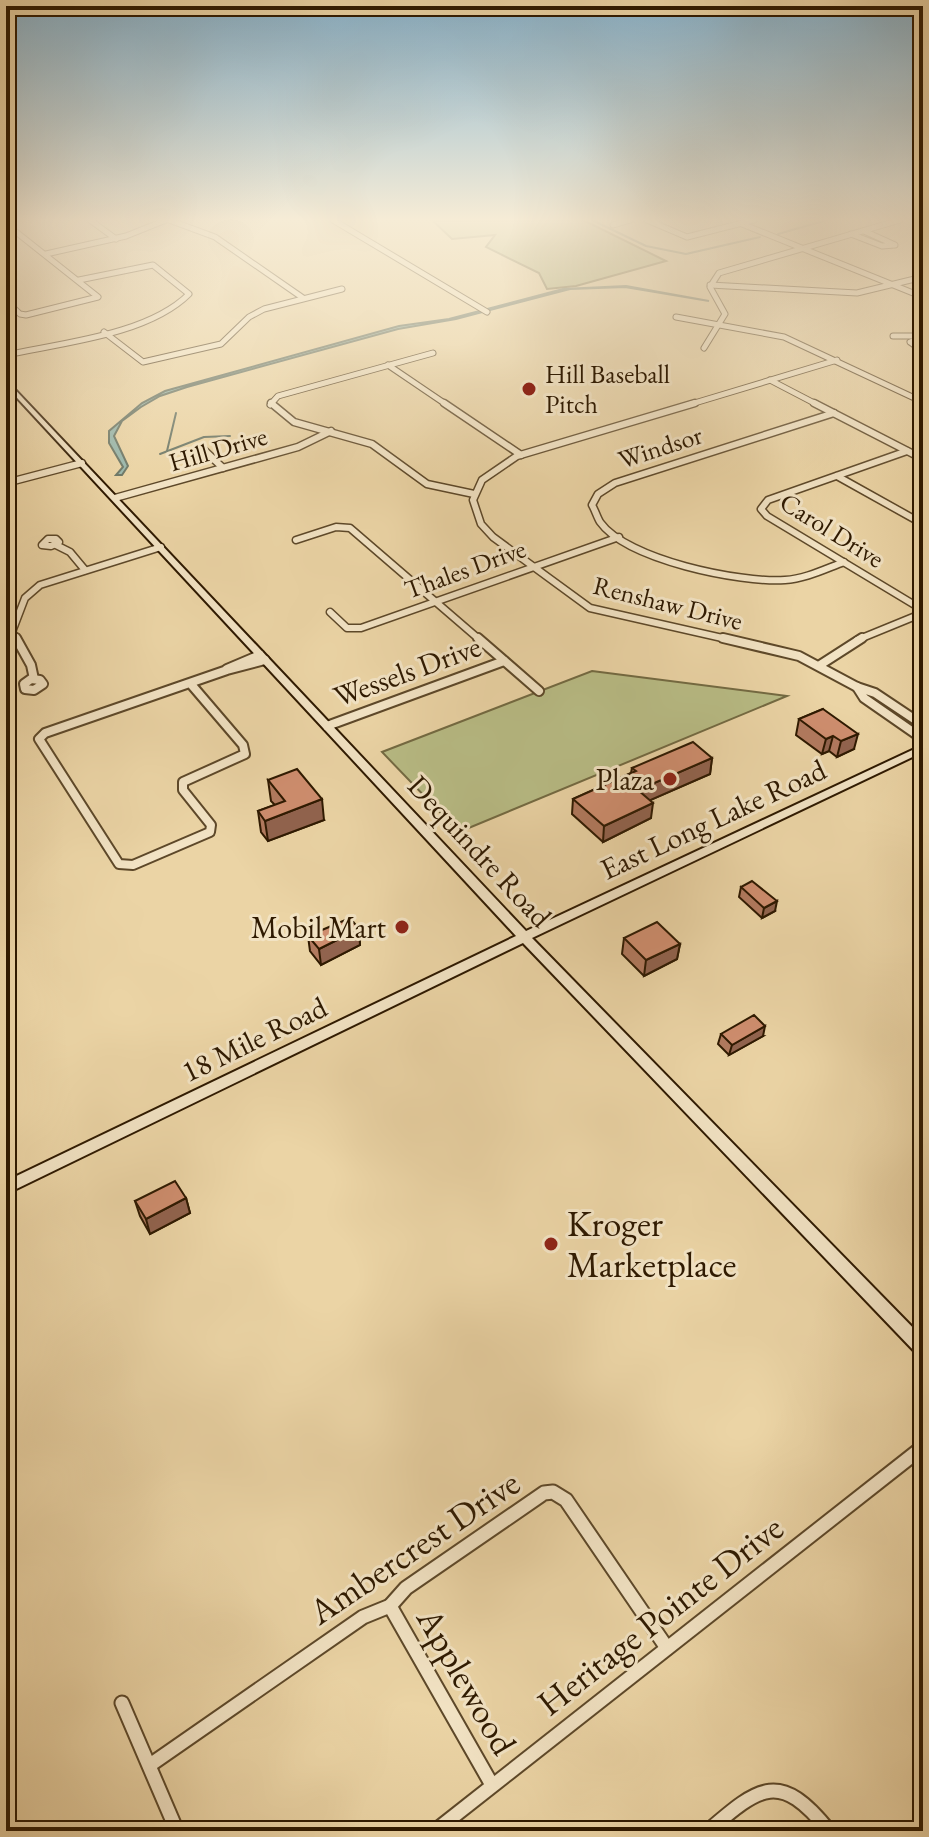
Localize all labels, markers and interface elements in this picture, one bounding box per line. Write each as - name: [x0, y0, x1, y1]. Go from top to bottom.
- place label: Hill Baseball Pitch: [545, 357, 670, 421]
- marker: Hill Baseball Pitch: [520, 380, 538, 398]
- street label: Windsor: [614, 417, 707, 477]
- street label: Hill Drive: [165, 419, 271, 479]
- street label: Carol Drive: [773, 485, 891, 575]
- street label: Thales Drive: [400, 531, 530, 607]
- street label: Renshaw Drive: [590, 568, 746, 638]
- street label: Wessels Drive: [328, 626, 486, 716]
- street label: East Long Lake Road: [594, 749, 833, 888]
- place label: Plaza: [596, 760, 654, 799]
- street label: Dequindre Road: [399, 767, 561, 936]
- marker: Plaza: [661, 770, 679, 788]
- place label: Mobil Mart: [251, 908, 387, 947]
- marker: Mobil Mart: [393, 918, 411, 936]
- street label: 18 Mile Road: [175, 987, 334, 1091]
- place label: Kroger Marketplace: [567, 1200, 736, 1288]
- marker: Kroger Marketplace: [542, 1235, 560, 1253]
- street label: Ambercrest Drive: [299, 1459, 529, 1635]
- street label: Heritage Pointe Drive: [527, 1504, 793, 1726]
- street label: Applewood: [406, 1598, 528, 1764]

